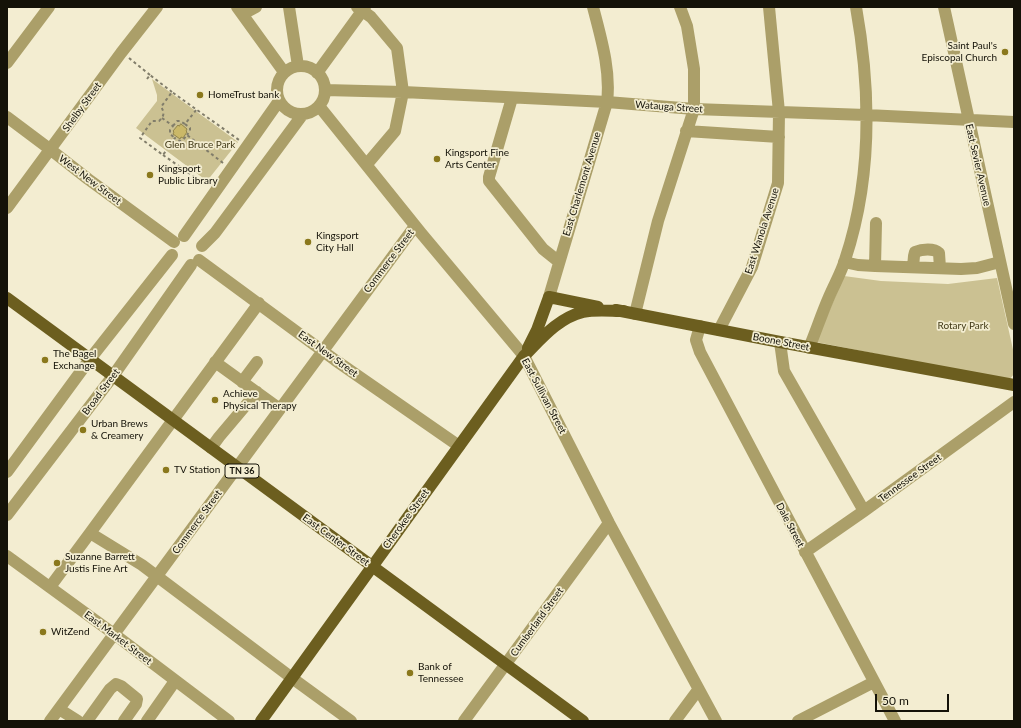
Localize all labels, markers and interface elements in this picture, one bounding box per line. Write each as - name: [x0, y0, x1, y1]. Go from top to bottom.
- place label: Saint Paul's Episcopal Church: [922, 40, 997, 64]
- marker: Saint Paul's Episcopal Church: [1000, 47, 1010, 57]
- street label: Shelby Street: [60, 80, 104, 134]
- place label: HomeTrust bank: [208, 89, 279, 101]
- marker: HomeTrust bank: [195, 90, 205, 100]
- street label: Watauga Street: [635, 99, 703, 115]
- street label: East Sevier Avenue: [963, 123, 993, 207]
- street label: East Charlemont Avenue: [560, 130, 604, 238]
- park label: Glen Bruce Park: [165, 139, 235, 151]
- place label: Kingsport Fine Arts Center: [445, 147, 509, 170]
- street label: West New Street: [56, 153, 124, 207]
- marker: Kingsport Fine Arts Center: [432, 154, 442, 164]
- place label: Kingsport Public Library: [158, 163, 218, 186]
- marker: Kingsport Public Library: [145, 170, 155, 180]
- street label: East Wanola Avenue: [742, 186, 782, 276]
- street label: Commerce Street: [361, 227, 417, 295]
- place label: Kingsport City Hall: [316, 230, 359, 254]
- marker: Kingsport City Hall: [303, 237, 313, 247]
- park label: Rotary Park: [938, 320, 988, 332]
- street label: East New Street: [296, 328, 360, 380]
- street label: Boone Street: [752, 331, 810, 353]
- place label: The Bagel Exchange: [53, 348, 96, 372]
- marker: The Bagel Exchange: [40, 355, 50, 365]
- street label: East Sullivan Street: [519, 356, 569, 436]
- street label: Broad Street: [80, 366, 122, 418]
- place label: Achieve Physical Therapy: [223, 388, 297, 412]
- marker: Achieve Physical Therapy: [210, 395, 220, 405]
- place label: Urban Brews & Creamery: [91, 418, 148, 442]
- marker: Urban Brews & Creamery: [78, 425, 88, 435]
- street label: Tennessee Street: [876, 451, 944, 505]
- place label: TV Station: [174, 464, 220, 476]
- road number: TN 36: [225, 464, 259, 478]
- marker: TV Station: [161, 465, 171, 475]
- street label: Cherokee Street: [380, 487, 432, 551]
- street label: Commerce Street: [170, 488, 224, 556]
- street label: Dale Street: [773, 501, 807, 549]
- street label: East Center Street: [300, 512, 372, 568]
- place label: Suzanne Barrett Justis Fine Art: [65, 551, 135, 574]
- marker: Suzanne Barrett Justis Fine Art: [52, 558, 62, 568]
- street label: Cumberland Street: [508, 585, 566, 659]
- street label: East Market Street: [82, 609, 154, 667]
- place label: WitZend: [51, 626, 90, 638]
- marker: WitZend: [38, 627, 48, 637]
- place label: Bank of Tennessee: [418, 661, 464, 684]
- marker: Bank of Tennessee: [405, 668, 415, 678]
- scale bar: [877, 686, 951, 712]
- text: 50 m: [882, 693, 909, 708]

